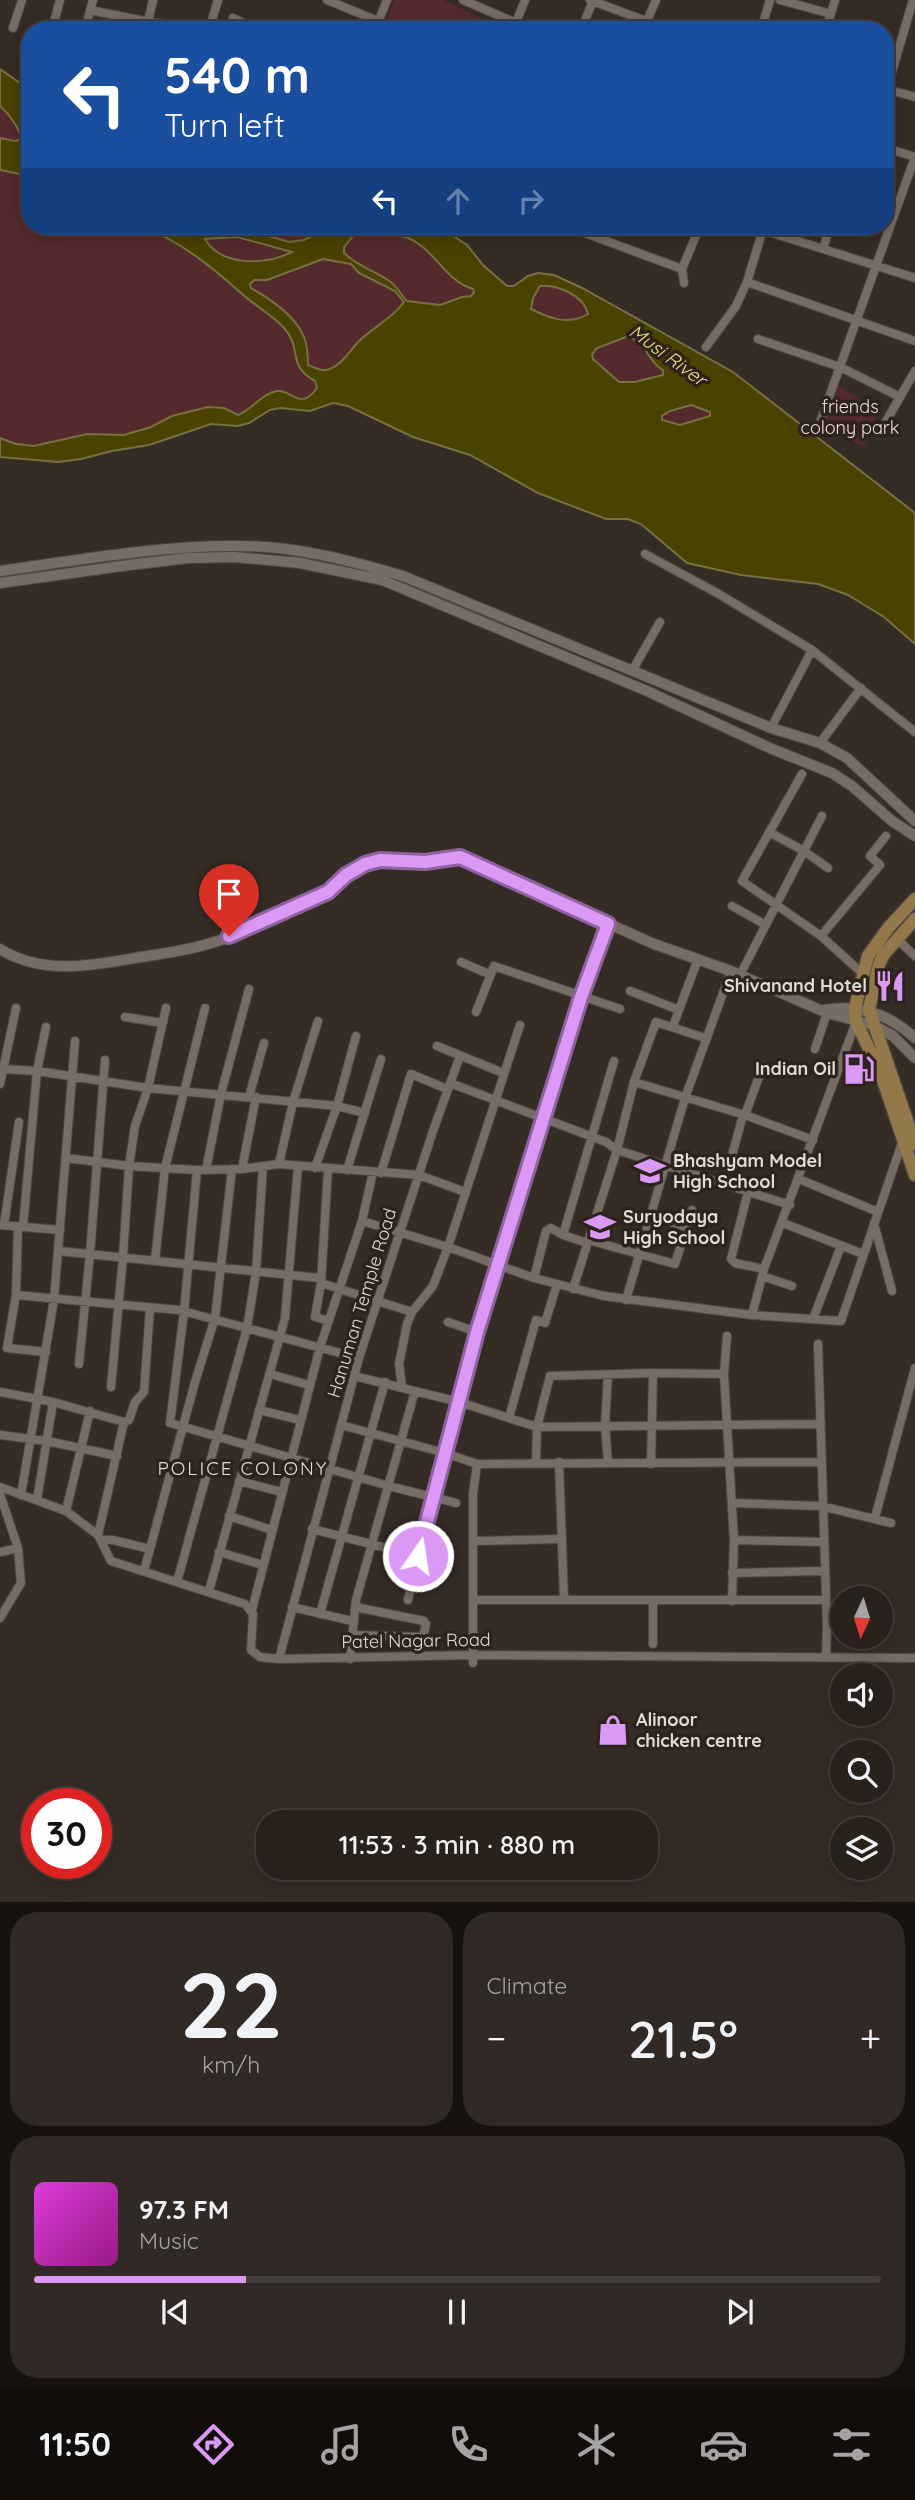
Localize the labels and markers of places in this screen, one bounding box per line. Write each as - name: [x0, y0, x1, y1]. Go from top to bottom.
- pin: [199, 864, 259, 936]
- restaurant icon: Shivanand Hotel: [873, 969, 907, 1003]
- place label: Shivanand Hotel: [724, 974, 867, 997]
- fuel station icon: Indian Oil: [842, 1052, 876, 1086]
- place label: Indian Oil: [755, 1057, 836, 1080]
- place label: Bhashyam Model High School: [673, 1149, 822, 1193]
- school or university icon: Bhashyam Model High School: [633, 1154, 667, 1188]
- place label: Suryodaya High School: [623, 1205, 725, 1249]
- school or university icon: Suryodaya High School: [583, 1210, 617, 1244]
- place label: Alinoor chicken centre: [636, 1708, 762, 1752]
- shop icon: Alinoor chicken centre: [596, 1713, 630, 1747]

